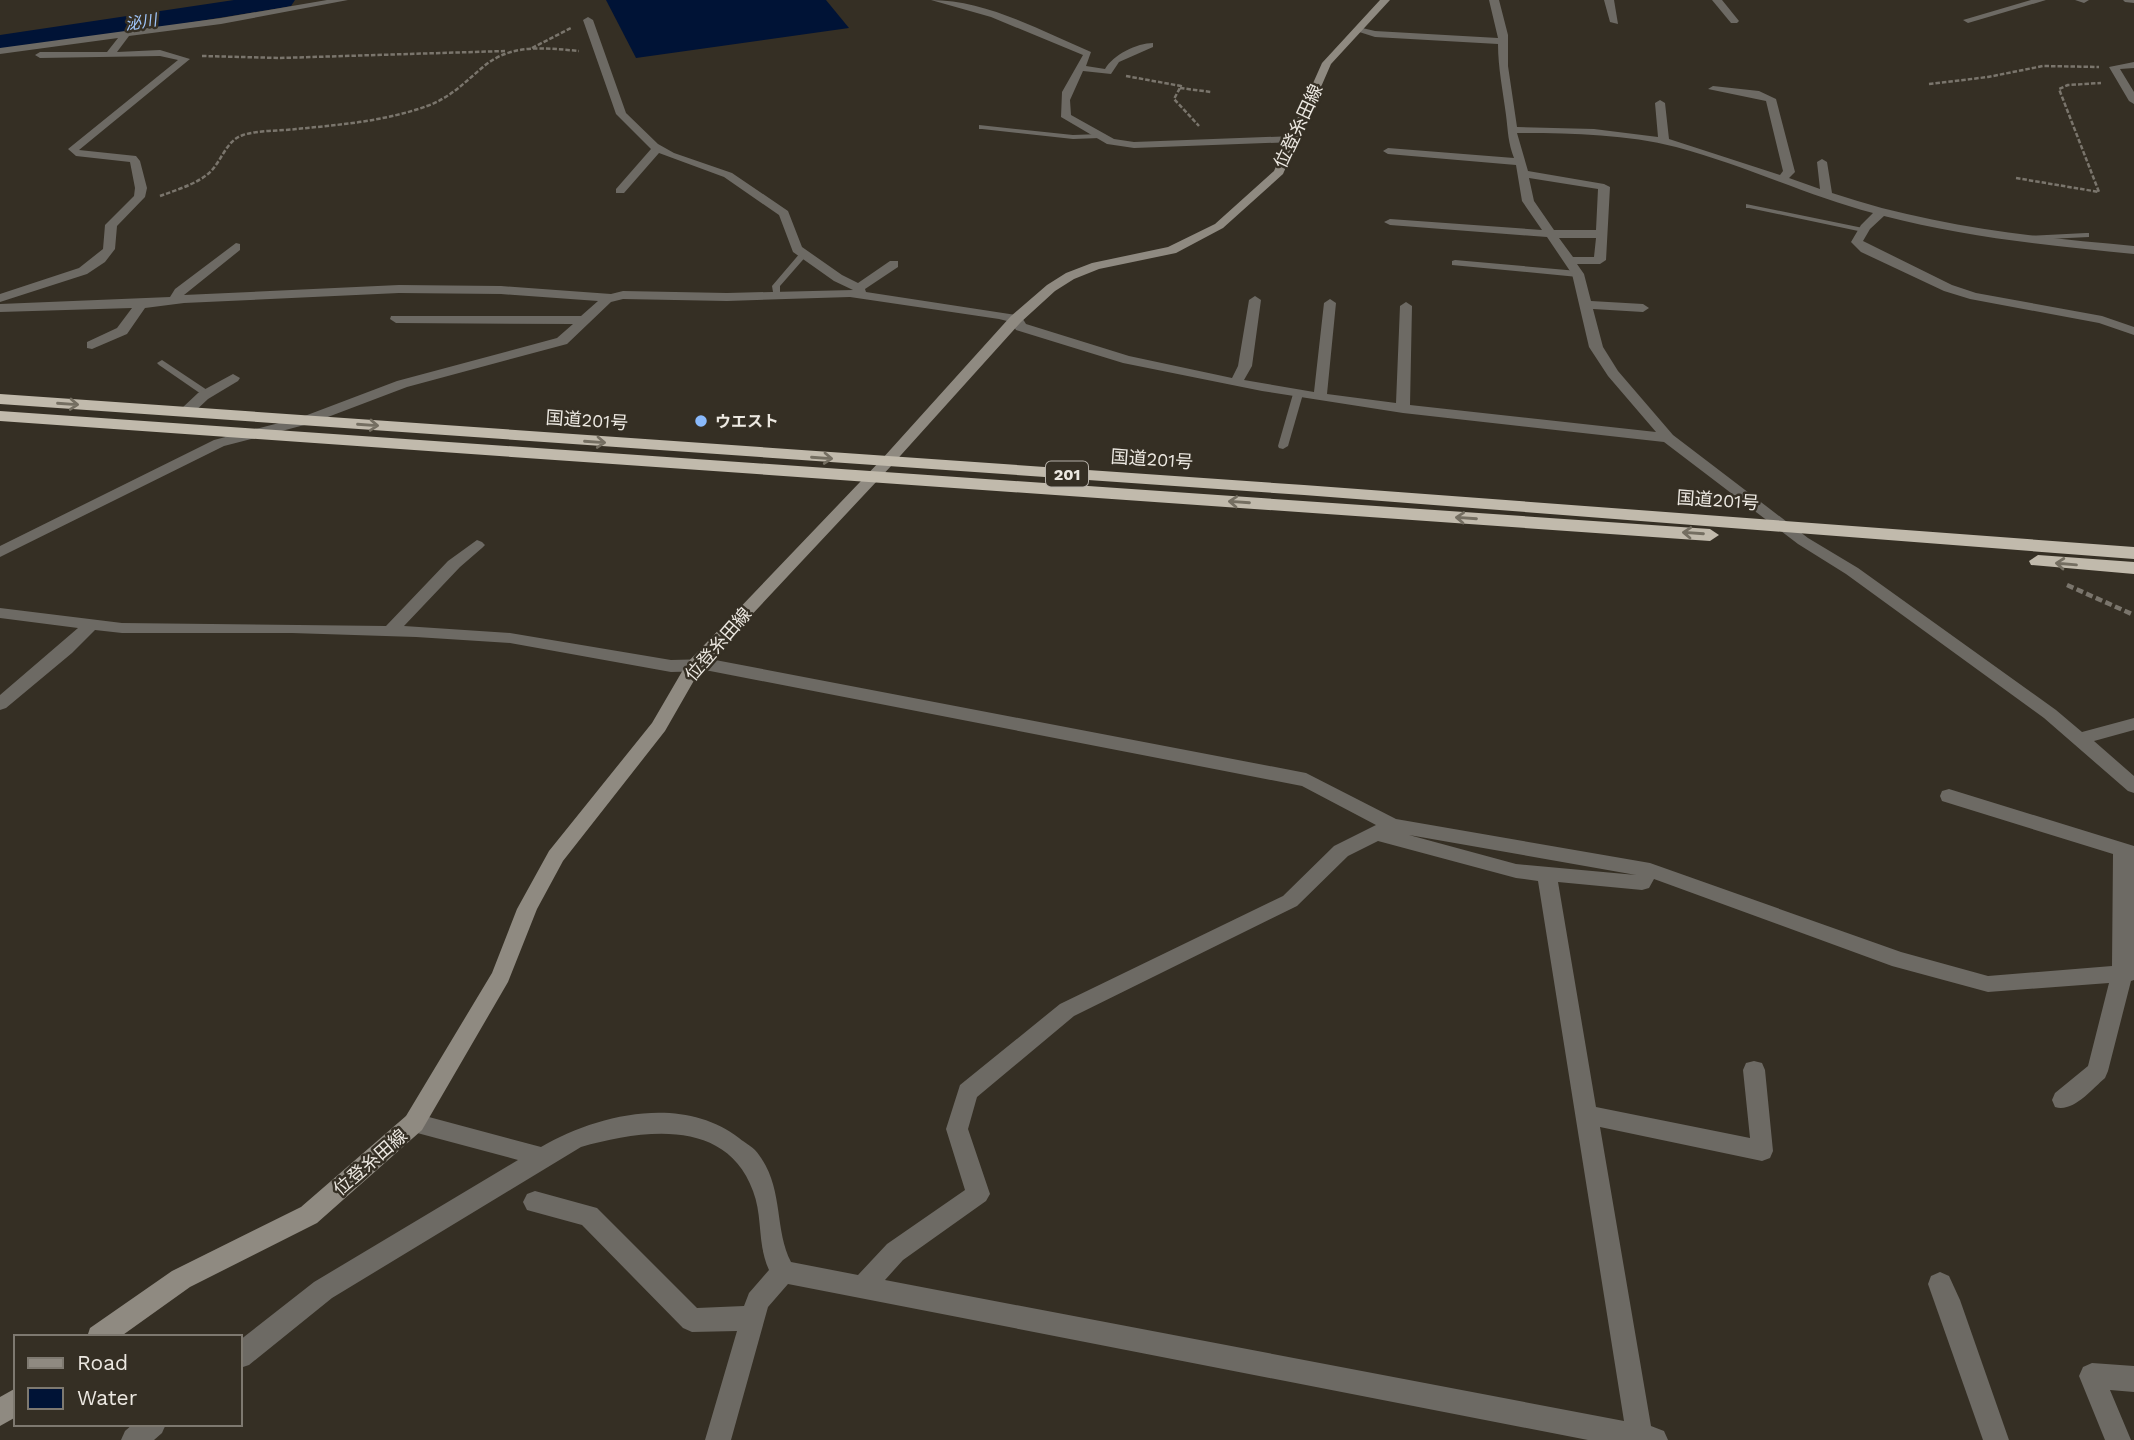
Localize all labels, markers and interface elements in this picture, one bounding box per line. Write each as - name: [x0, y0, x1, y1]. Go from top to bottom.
- water label: 泌川: [124, 10, 160, 34]
- street label: 位登糸田線: [1269, 81, 1327, 171]
- one-way arrow: [56, 398, 79, 411]
- street label: 国道201号: [545, 407, 629, 433]
- place label: ウエスト: [715, 412, 779, 431]
- marker: ウエスト: [693, 413, 709, 429]
- one-way arrow: [357, 419, 379, 432]
- one-way arrow: [583, 435, 606, 448]
- street label: 国道201号: [1110, 446, 1194, 472]
- one-way arrow: [810, 451, 833, 464]
- road number: 201: [1046, 461, 1088, 486]
- street label: 国道201号: [1676, 487, 1760, 513]
- one-way arrow: [1227, 496, 1250, 509]
- one-way arrow: [1455, 511, 1477, 524]
- one-way arrow: [1681, 527, 1704, 540]
- one-way arrow: [2055, 557, 2078, 570]
- street label: 位登糸田線: [681, 603, 755, 685]
- street label: 位登糸田線: [329, 1125, 411, 1199]
- legend: [14, 1335, 242, 1426]
- text: Road: [77, 1350, 128, 1375]
- text: Water: [77, 1385, 138, 1410]

